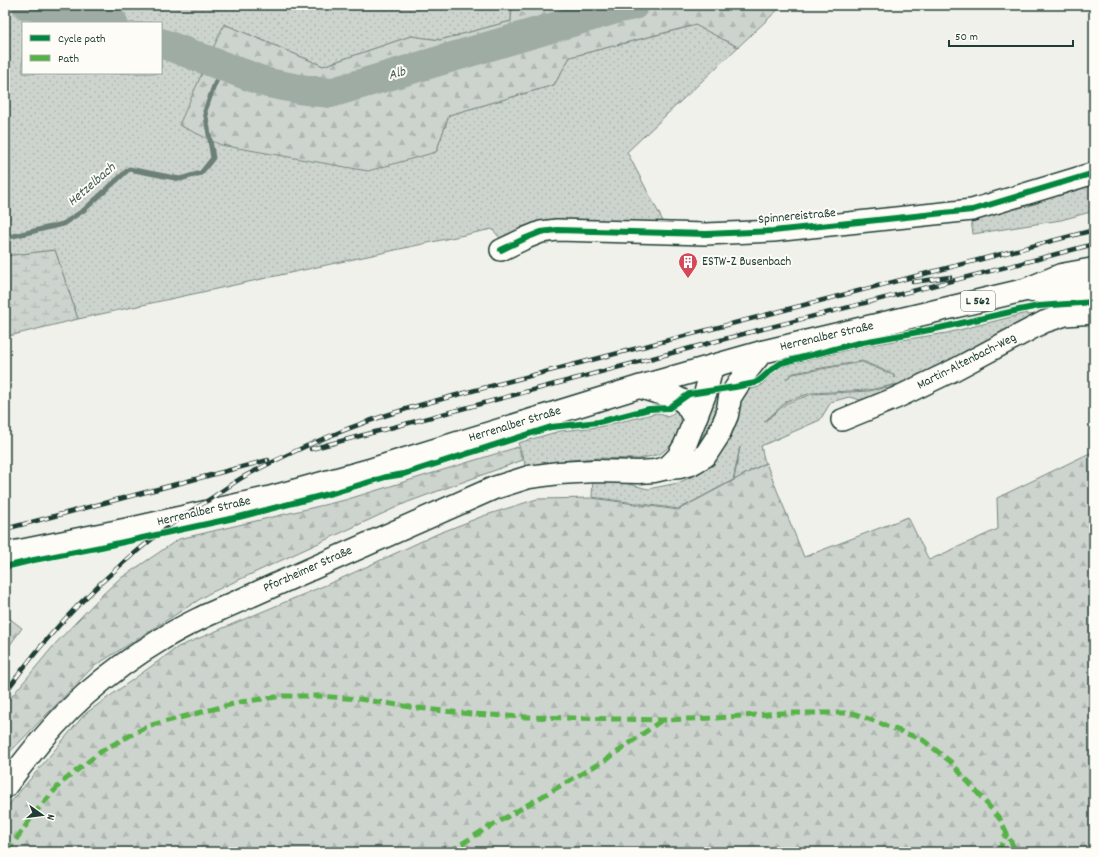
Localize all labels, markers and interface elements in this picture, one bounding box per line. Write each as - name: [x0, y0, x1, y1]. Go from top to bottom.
- legend: [22, 22, 162, 74]
- scale bar: [949, 22, 1073, 48]
- text: 50 m: [955, 29, 978, 46]
- text: Cycle path: [58, 31, 106, 48]
- text: Path: [58, 51, 79, 68]
- water label: Alb: [386, 62, 410, 86]
- water label: Hetzelbach: [64, 158, 121, 212]
- street label: Spinnereistraße: [757, 204, 837, 230]
- building icon: ESTW-Z Busenbach: [677, 251, 699, 279]
- place label: ESTW-Z Busenbach: [702, 253, 791, 272]
- road number: L 562: [961, 291, 995, 311]
- street label: Herrenalber Straße: [778, 317, 876, 357]
- street label: Martin-Altenbach-Weg: [914, 329, 1020, 395]
- street label: Herrenalber Straße: [467, 402, 564, 448]
- street label: Herrenalber Straße: [155, 492, 253, 532]
- street label: Pforzheimer Straße: [260, 542, 356, 598]
- north arrow: [22, 795, 62, 835]
- text: N: [41, 812, 58, 822]

